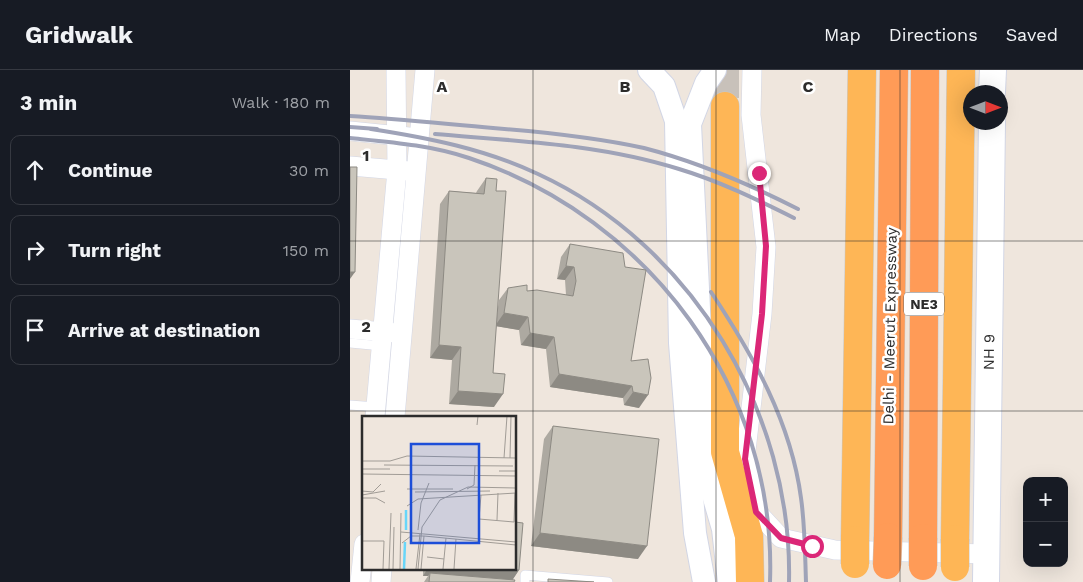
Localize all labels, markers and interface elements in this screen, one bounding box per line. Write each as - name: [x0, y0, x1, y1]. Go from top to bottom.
- text: Gridwalk: [25, 21, 133, 49]
- text: Map: [824, 24, 861, 45]
- text: Directions: [889, 24, 978, 45]
- text: Saved: [1006, 24, 1058, 45]
- text: A: [437, 77, 448, 96]
- text: B: [620, 77, 631, 96]
- text: C: [803, 77, 814, 96]
- north arrow: [963, 85, 1008, 130]
- text: 3 min: [20, 90, 77, 115]
- text: Walk · 180 m: [232, 93, 330, 112]
- text: 1: [363, 146, 369, 165]
- icon: ahead: [21, 156, 49, 184]
- text: Continue: [68, 159, 152, 182]
- text: 30 m: [289, 161, 329, 180]
- route end: [748, 162, 771, 185]
- street label: Delhi - Meerut Expressway: [879, 227, 901, 425]
- icon: right: [21, 236, 49, 264]
- text: Turn right: [68, 239, 161, 262]
- text: 150 m: [283, 241, 329, 260]
- road number: NE3: [904, 292, 944, 315]
- icon: arrive: [21, 316, 49, 344]
- text: 2: [361, 317, 371, 336]
- text: Arrive at destination: [68, 319, 260, 342]
- street label: NH 9: [980, 334, 998, 370]
- inset map: [362, 416, 516, 570]
- map controls: [1023, 477, 1068, 567]
- button: +: [1023, 477, 1068, 522]
- button: −: [1023, 522, 1068, 567]
- route start: [801, 535, 824, 558]

